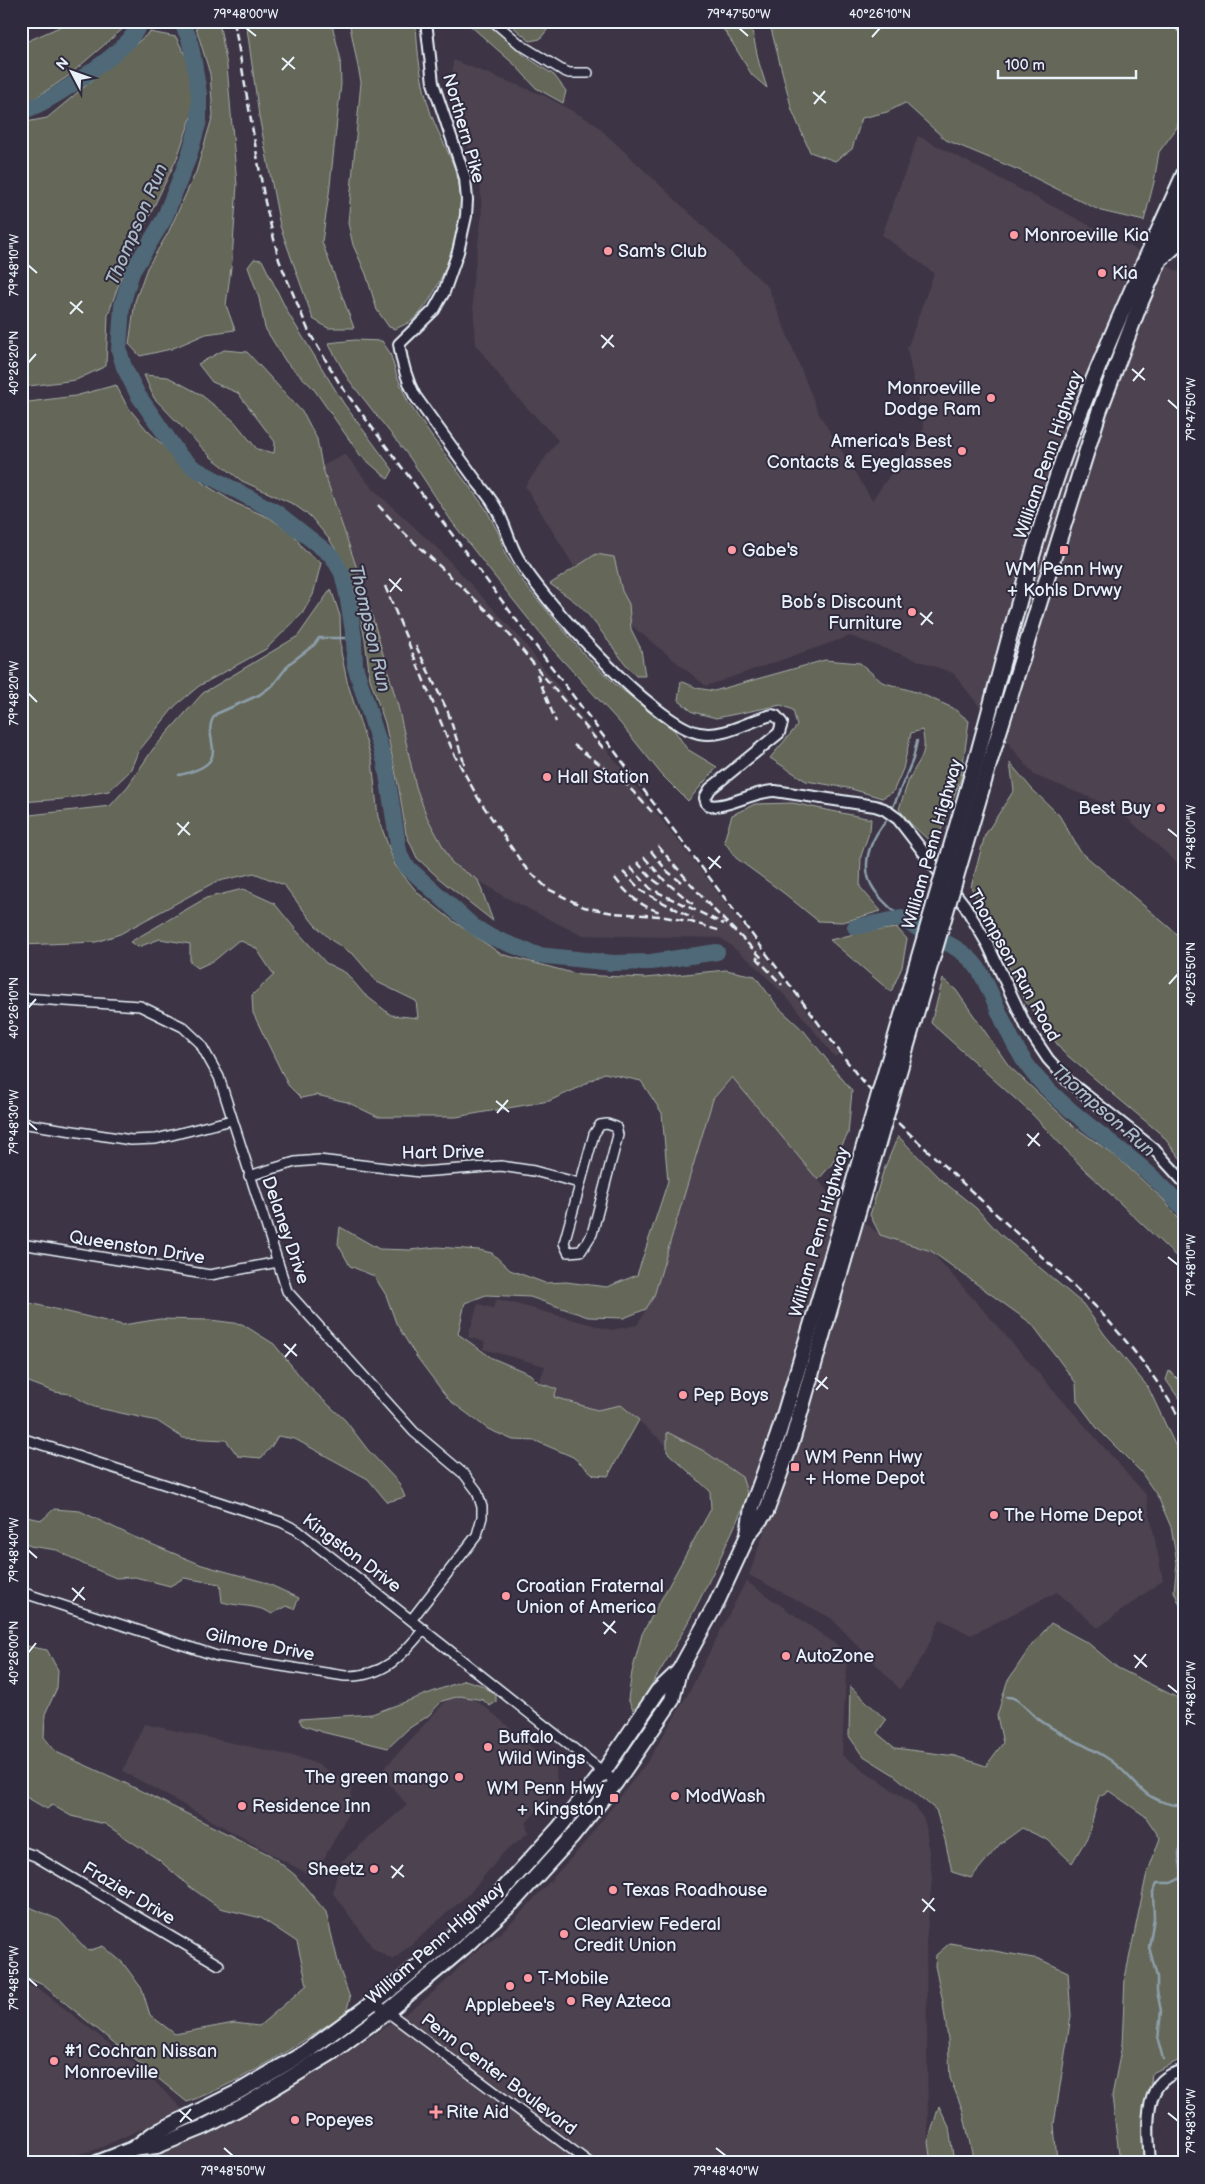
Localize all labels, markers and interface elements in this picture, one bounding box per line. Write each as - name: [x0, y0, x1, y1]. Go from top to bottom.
- text: 79°48'00"W: [214, 7, 279, 22]
- text: 79°47'50"W: [707, 7, 771, 22]
- text: 40°26'10"N: [849, 7, 911, 22]
- north arrow: [48, 48, 98, 98]
- scale bar: [998, 48, 1135, 80]
- text: N: [53, 54, 72, 73]
- text: 100 m: [1005, 56, 1045, 75]
- street label: Northern Pike: [438, 71, 489, 186]
- water label: Thompson Run: [101, 160, 173, 289]
- place label: Monroeville Kia: [1024, 225, 1149, 246]
- marker: Monroeville Kia: [1008, 229, 1020, 241]
- text: 79°48'10"W: [7, 234, 22, 296]
- place label: Sam's Club: [618, 241, 707, 262]
- marker: Sam's Club: [602, 245, 614, 257]
- place label: Kia: [1112, 263, 1138, 284]
- marker: Kia: [1096, 267, 1108, 279]
- text: 40°26'20"N: [7, 331, 22, 395]
- street label: William Penn Highway: [1010, 368, 1087, 542]
- text: 79°47'50"W: [1184, 377, 1199, 441]
- place label: Monroeville Dodge Ram: [884, 378, 981, 420]
- marker: Monroeville Dodge Ram: [985, 392, 997, 404]
- place label: America's Best Contacts & Eyeglasses: [767, 431, 952, 473]
- marker: America's Best Contacts & Eyeglasses: [956, 445, 968, 457]
- place label: Gabe's: [742, 540, 798, 561]
- marker: Gabe's: [726, 544, 738, 556]
- marker: WM Penn Hwy + Kohls Drvwy: [1058, 544, 1070, 556]
- place label: WM Penn Hwy + Kohls Drvwy: [1005, 559, 1123, 601]
- water label: Thompson Run: [344, 563, 395, 694]
- place label: Bob’s Discount Furniture: [781, 592, 902, 634]
- marker: Bob’s Discount Furniture: [906, 606, 918, 618]
- text: 79°48'20"W: [7, 660, 22, 725]
- street label: William Penn Highway: [898, 756, 967, 932]
- place label: Hall Station: [557, 767, 649, 788]
- marker: Hall Station: [541, 771, 553, 783]
- place label: Best Buy: [1078, 798, 1152, 819]
- marker: Best Buy: [1155, 802, 1167, 814]
- text: 79°48'00"W: [1184, 804, 1199, 869]
- street label: Thompson Run Road: [963, 885, 1064, 1045]
- text: 40°25'50"N: [1184, 942, 1199, 1006]
- text: 40°26'10"N: [7, 977, 22, 1039]
- water label: Thompson Run: [1047, 1060, 1159, 1162]
- text: 79°48'30"W: [7, 1089, 22, 1155]
- street label: Hart Drive: [401, 1141, 485, 1164]
- street label: William Penn Highway: [785, 1144, 854, 1320]
- street label: Delaney Drive: [257, 1174, 314, 1287]
- street label: Queenston Drive: [68, 1226, 207, 1269]
- text: 79°48'10"W: [1184, 1234, 1199, 1296]
- place label: Pep Boys: [693, 1385, 769, 1406]
- marker: Pep Boys: [677, 1389, 689, 1401]
- place label: WM Penn Hwy + Home Depot: [805, 1447, 926, 1489]
- marker: WM Penn Hwy + Home Depot: [789, 1461, 801, 1473]
- place label: The Home Depot: [1004, 1505, 1144, 1526]
- marker: The Home Depot: [988, 1509, 1000, 1521]
- street label: Kingston Drive: [298, 1510, 405, 1597]
- text: 79°48'40"W: [7, 1517, 22, 1583]
- place label: Croatian Fraternal Union of America: [516, 1576, 664, 1618]
- marker: Croatian Fraternal Union of America: [500, 1590, 512, 1602]
- text: 40°26'00"N: [7, 1621, 22, 1685]
- street label: Gilmore Drive: [204, 1624, 317, 1665]
- place label: AutoZone: [796, 1646, 874, 1667]
- marker: AutoZone: [780, 1650, 792, 1662]
- text: 79°48'20"W: [1184, 1660, 1199, 1725]
- place label: Buffalo Wild Wings: [498, 1727, 585, 1769]
- marker: Buffalo Wild Wings: [482, 1741, 494, 1753]
- place label: The green mango: [304, 1767, 449, 1788]
- marker: The green mango: [453, 1771, 465, 1783]
- place label: WM Penn Hwy + Kingston: [487, 1778, 605, 1820]
- place label: ModWash: [685, 1786, 766, 1807]
- marker: ModWash: [669, 1790, 681, 1802]
- marker: WM Penn Hwy + Kingston: [608, 1792, 620, 1804]
- place label: Residence Inn: [252, 1796, 371, 1817]
- marker: Residence Inn: [236, 1800, 248, 1812]
- street label: Frazier Drive: [79, 1858, 179, 1929]
- place label: Sheetz: [308, 1859, 364, 1880]
- marker: Sheetz: [368, 1863, 380, 1875]
- street label: William Penn Highway: [362, 1877, 509, 2009]
- place label: Texas Roadhouse: [623, 1880, 768, 1901]
- marker: Texas Roadhouse: [607, 1884, 619, 1896]
- place label: Clearview Federal Credit Union: [574, 1914, 721, 1956]
- marker: Clearview Federal Credit Union: [558, 1928, 570, 1940]
- text: 79°48'50"W: [7, 1946, 22, 2010]
- place label: T-Mobile: [538, 1968, 609, 1989]
- marker: T-Mobile: [522, 1972, 534, 1984]
- marker: Applebee's: [504, 1980, 516, 1992]
- place label: Rey Azteca: [581, 1991, 671, 2012]
- place label: Applebee's: [465, 1995, 555, 2016]
- marker: Rey Azteca: [565, 1995, 577, 2007]
- street label: Penn Center Boulevard: [417, 2009, 581, 2140]
- place label: #1 Cochran Nissan Monroeville: [64, 2041, 217, 2083]
- marker: #1 Cochran Nissan Monroeville: [48, 2055, 60, 2067]
- text: 79°48'30"W: [1184, 2088, 1199, 2154]
- place label: Rite Aid: [446, 2102, 509, 2123]
- marker: Rite Aid: [430, 2106, 442, 2118]
- place label: Popeyes: [305, 2110, 373, 2131]
- marker: Popeyes: [289, 2114, 301, 2126]
- text: 79°48'50"W: [201, 2164, 265, 2179]
- text: 79°48'40"W: [693, 2164, 759, 2179]

